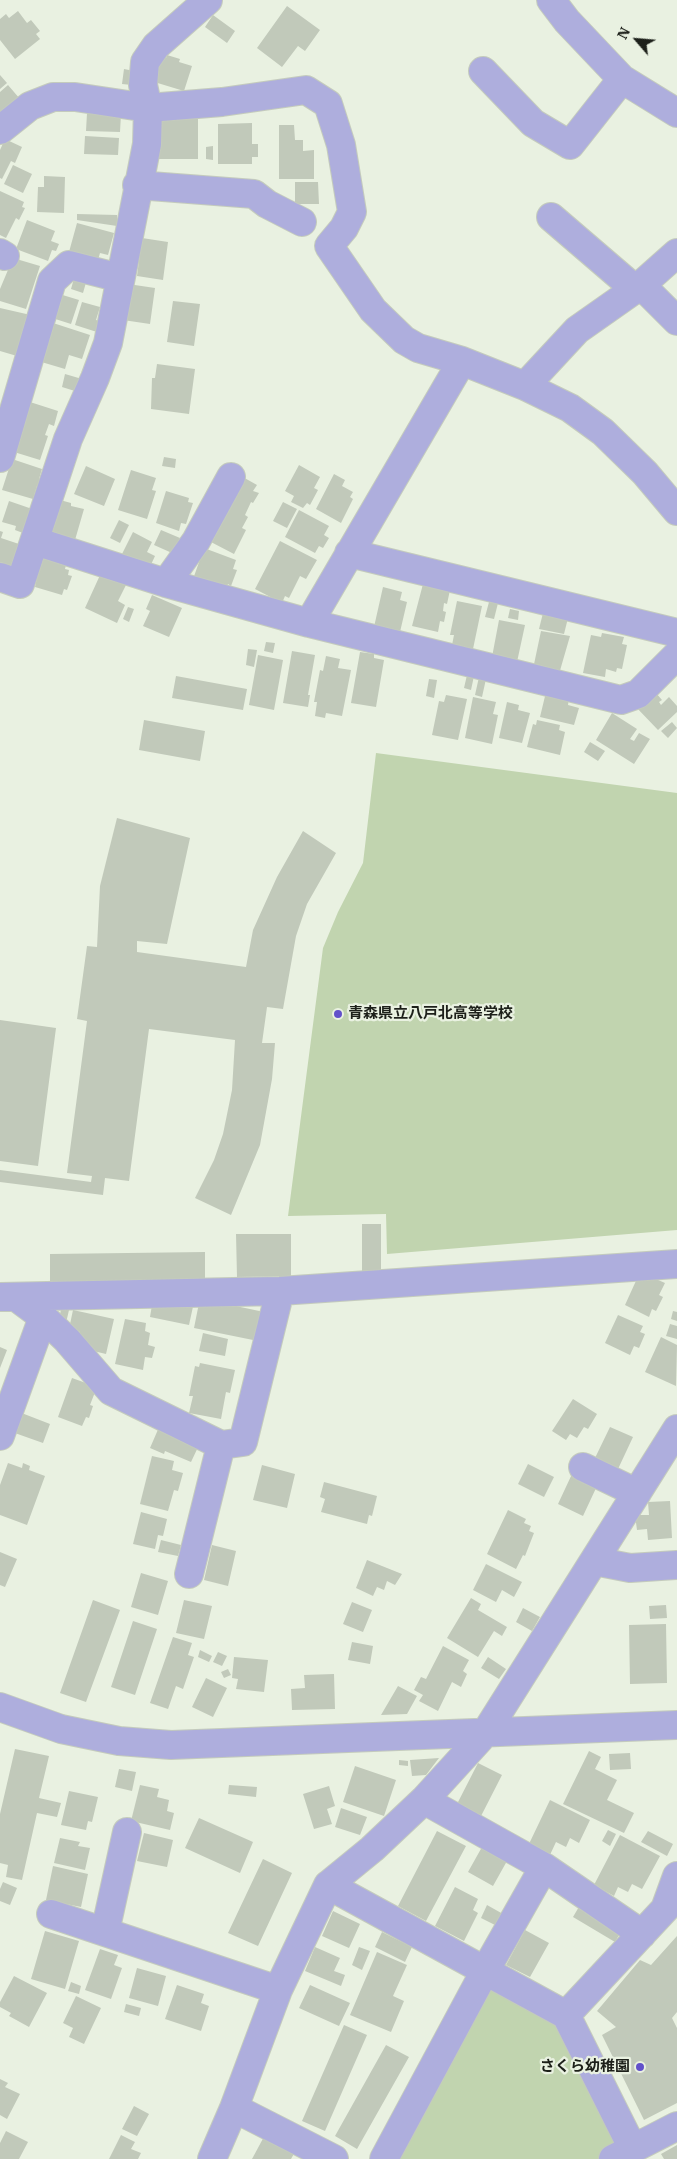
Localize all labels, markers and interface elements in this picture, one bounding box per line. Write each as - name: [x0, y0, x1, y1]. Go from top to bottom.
- north arrow: [612, 15, 662, 65]
- text: N: [613, 24, 634, 42]
- place label: 青森県立八戸北高等学校: [348, 1005, 513, 1023]
- marker: 青森県立八戸北高等学校: [332, 1008, 344, 1020]
- place label: さくら幼稚園: [540, 2058, 630, 2076]
- marker: さくら幼稚園: [634, 2061, 646, 2073]

